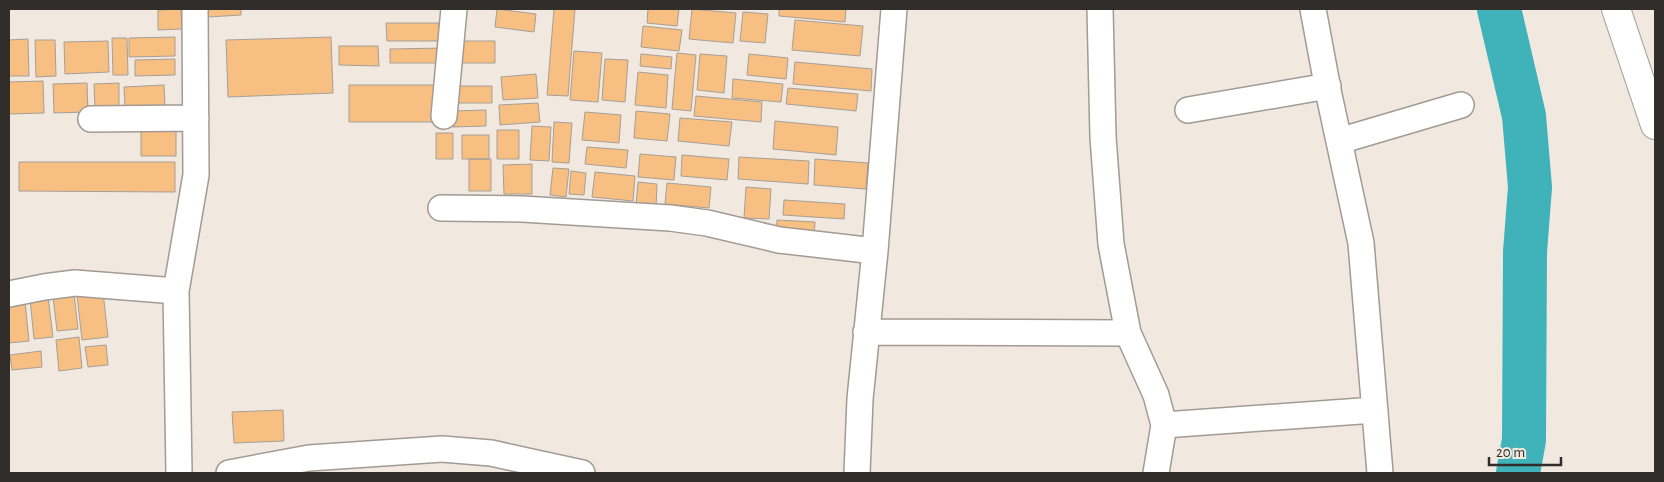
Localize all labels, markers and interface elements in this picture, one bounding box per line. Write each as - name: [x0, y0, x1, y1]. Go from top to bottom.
- scale bar: [1489, 434, 1562, 466]
- text: 20 m: [1496, 445, 1525, 460]

